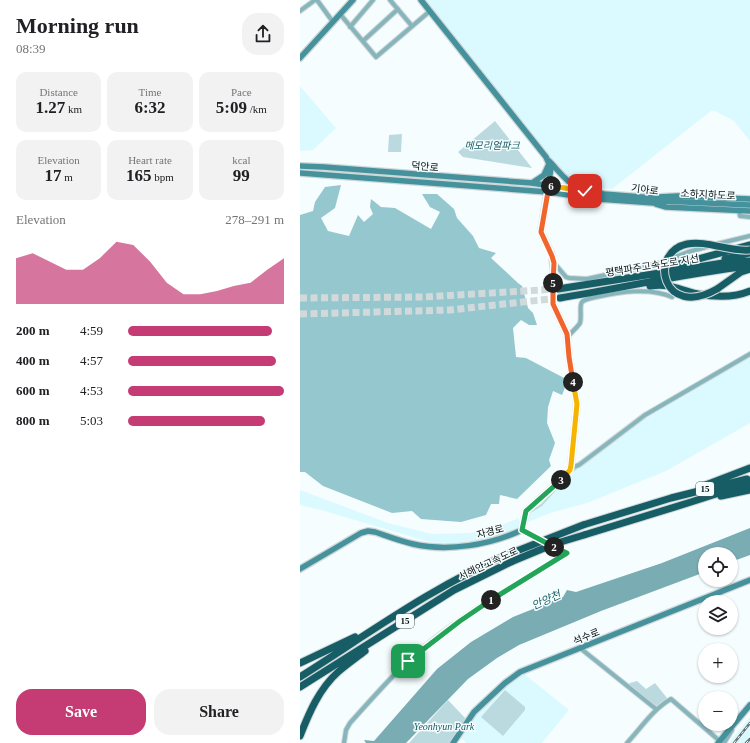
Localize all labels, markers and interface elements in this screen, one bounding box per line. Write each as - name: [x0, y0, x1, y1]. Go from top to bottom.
- text: Morning run: [16, 13, 139, 38]
- button: share: [242, 13, 284, 55]
- text: 08:39: [16, 41, 46, 56]
- text: Distance: [39, 86, 78, 98]
- text: Time: [139, 86, 161, 98]
- text: Pace: [231, 86, 252, 98]
- text: 1.27: [35, 98, 65, 117]
- text: 6:32: [134, 98, 166, 117]
- text: 5:09: [216, 98, 247, 117]
- text: km: [65, 103, 82, 115]
- text: /km: [247, 103, 267, 115]
- park label: 메모리얼파크: [464, 140, 520, 151]
- text: Elevation: [38, 154, 80, 166]
- text: Heart rate: [128, 154, 172, 166]
- text: kcal: [232, 154, 250, 166]
- street label: 덕안로: [411, 160, 439, 173]
- text: 17: [45, 166, 62, 185]
- text: 165: [126, 166, 152, 185]
- text: 99: [233, 166, 250, 185]
- text: m: [62, 171, 73, 183]
- text: bpm: [152, 171, 174, 183]
- pin: [568, 174, 602, 208]
- pin: 6: [541, 176, 561, 196]
- text: 6: [548, 180, 554, 192]
- icon: check: [574, 180, 596, 202]
- street label: 기아로: [631, 182, 659, 197]
- street label: 소하지하도로: [680, 188, 736, 201]
- text: Elevation: [16, 212, 66, 227]
- text: 278–291 m: [225, 212, 284, 227]
- street label: 평택파주고속도로 지선: [605, 253, 700, 278]
- pin: 5: [543, 273, 563, 293]
- text: 5: [550, 277, 556, 289]
- text: 200 m: [16, 323, 50, 338]
- text: 4:59: [80, 323, 103, 338]
- text: 400 m: [16, 353, 50, 368]
- text: 4:57: [80, 353, 103, 368]
- pin: 4: [563, 372, 583, 392]
- text: 4: [570, 376, 576, 388]
- text: 600 m: [16, 383, 50, 398]
- text: 4:53: [80, 383, 103, 398]
- text: 800 m: [16, 413, 50, 428]
- text: 5:03: [80, 413, 103, 428]
- pin: 3: [551, 470, 571, 490]
- text: 3: [558, 474, 564, 486]
- road number: 15: [696, 482, 714, 496]
- street label: 자경로: [475, 523, 505, 540]
- pin: 2: [544, 537, 564, 557]
- text: 2: [551, 541, 557, 553]
- street label: 서해안고속도로: [457, 545, 520, 582]
- map controls: [698, 547, 738, 731]
- button: locate: [698, 547, 738, 587]
- water label: 안양천: [530, 588, 564, 612]
- pin: 1: [481, 590, 501, 610]
- text: 1: [488, 594, 494, 606]
- button: layers: [698, 595, 738, 635]
- road number: 15: [396, 614, 414, 628]
- street label: 석수로: [571, 626, 601, 647]
- button: +: [698, 643, 738, 683]
- pin: [391, 644, 425, 678]
- icon: arrive: [397, 650, 419, 672]
- button: Save: [16, 689, 146, 735]
- button: Share: [154, 689, 284, 735]
- button: −: [698, 691, 738, 731]
- park label: Yeonhyun Park: [414, 721, 475, 732]

